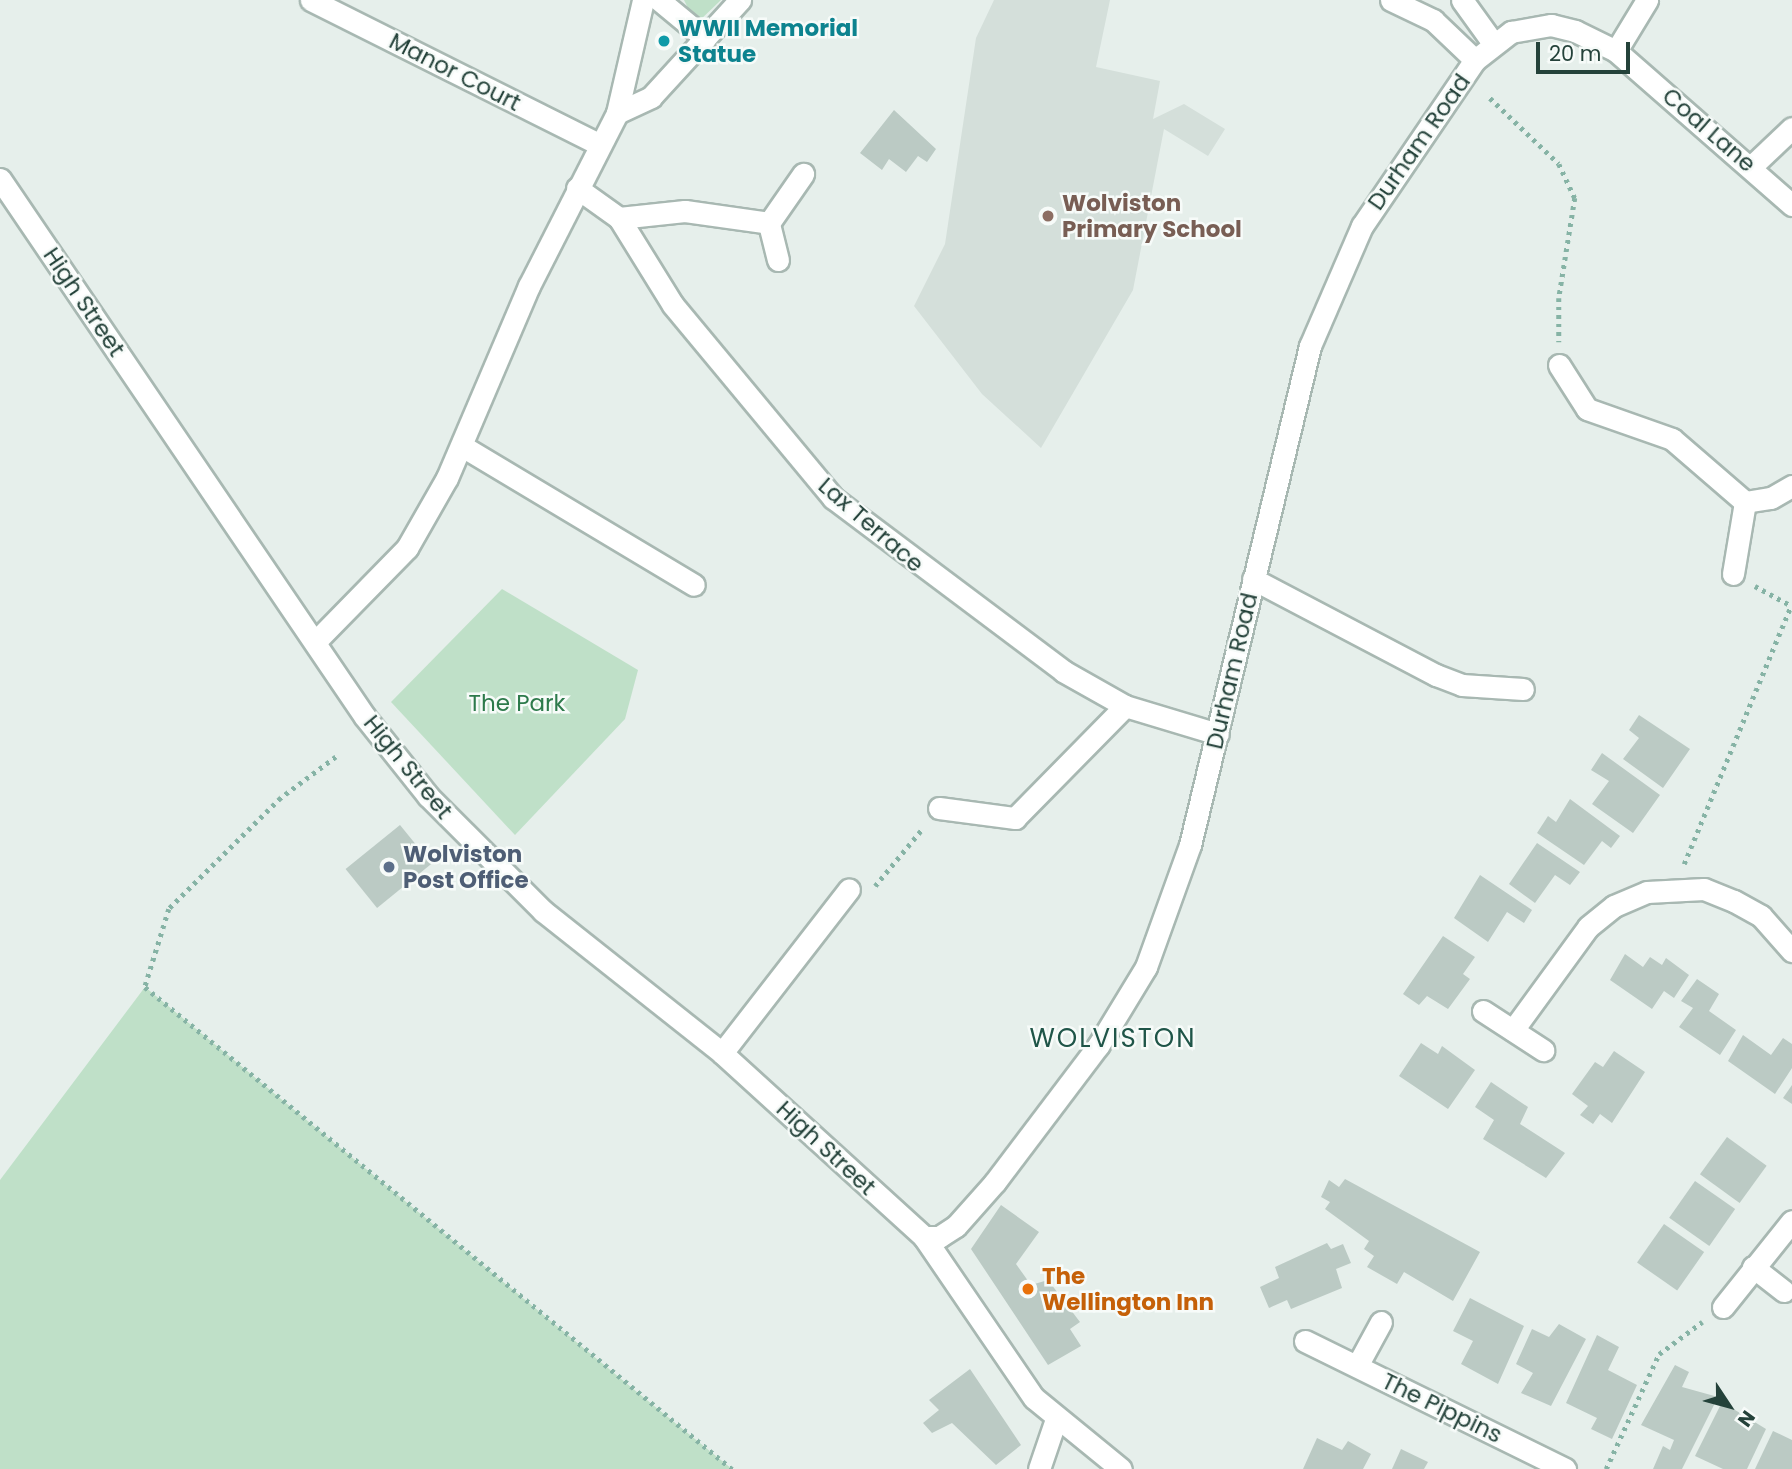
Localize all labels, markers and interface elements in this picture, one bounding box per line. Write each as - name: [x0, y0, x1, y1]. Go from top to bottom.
- place label: WWII Memorial Statue: [678, 14, 858, 68]
- street label: Manor Court: [385, 27, 525, 117]
- scale bar: [1540, 28, 1634, 72]
- marker: WWII Memorial Statue: [656, 33, 672, 49]
- text: 20 m: [1549, 39, 1602, 68]
- street label: Durham Road: [1362, 69, 1476, 215]
- street label: Coal Lane: [1657, 82, 1761, 178]
- place label: Wolviston Primary School: [1062, 189, 1242, 243]
- marker: Wolviston Primary School: [1040, 208, 1056, 224]
- street label: High Street: [38, 242, 130, 362]
- street label: Lax Terrace: [813, 472, 929, 578]
- street label: Durham Road: [1201, 590, 1263, 752]
- park label: The Park: [469, 689, 565, 717]
- street label: High Street: [358, 710, 458, 824]
- place label: Wolviston Post Office: [403, 840, 529, 894]
- marker: Wolviston Post Office: [381, 859, 397, 875]
- district label: WOLVISTON: [1031, 1023, 1195, 1055]
- street label: High Street: [771, 1095, 881, 1201]
- place label: The Wellington Inn: [1042, 1262, 1214, 1316]
- marker: The Wellington Inn: [1020, 1281, 1036, 1297]
- street label: The Pippins: [1378, 1367, 1506, 1449]
- north arrow: [1694, 1371, 1764, 1441]
- text: N: [1731, 1405, 1762, 1432]

